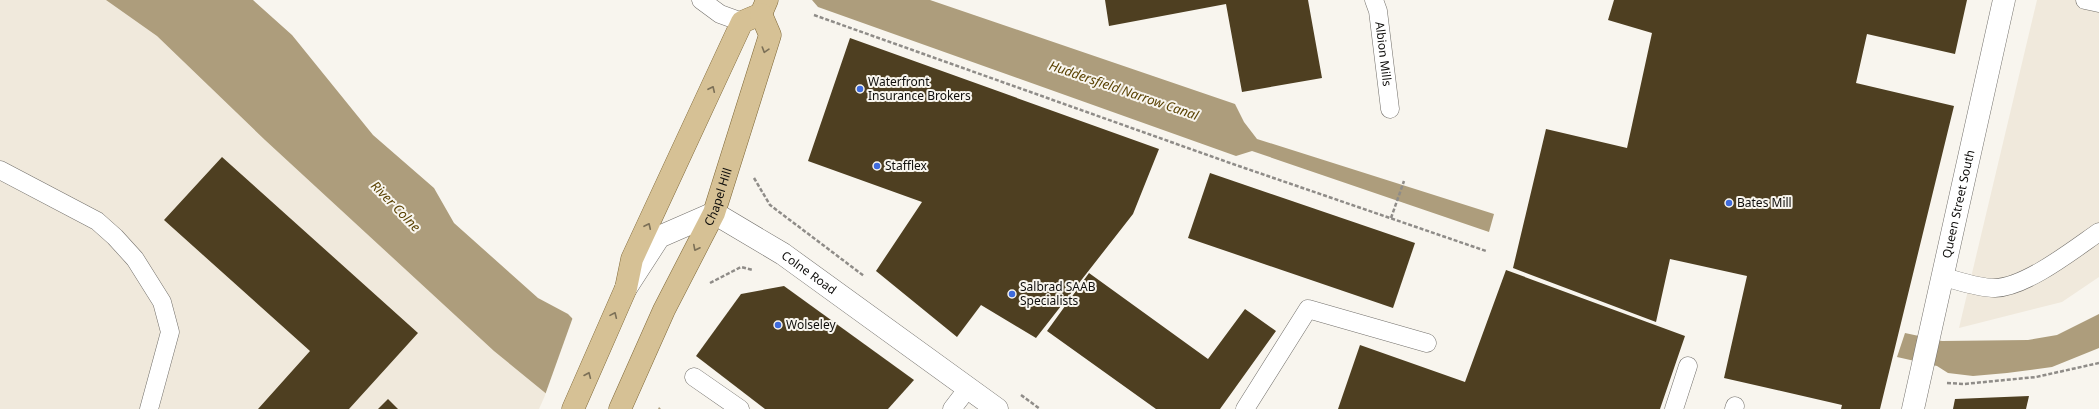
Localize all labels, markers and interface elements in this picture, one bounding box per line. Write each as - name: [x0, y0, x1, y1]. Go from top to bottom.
- street label: Albion Mills: [1371, 21, 1396, 87]
- one-way arrow: [761, 46, 770, 53]
- water label: Huddersfield Narrow Canal: [1047, 56, 1202, 124]
- place label: Waterfront Insurance Brokers: [868, 73, 971, 104]
- marker: Waterfront Insurance Brokers: [855, 84, 865, 94]
- one-way arrow: [707, 86, 715, 94]
- street label: Queen Street South: [1938, 148, 1978, 260]
- place label: Stafflex: [885, 157, 928, 174]
- marker: Stafflex: [872, 161, 882, 171]
- street label: Chapel Hill: [700, 166, 736, 229]
- water label: River Colne: [367, 177, 425, 236]
- place label: Bates Mill: [1737, 194, 1792, 211]
- marker: Bates Mill: [1724, 198, 1734, 208]
- one-way arrow: [643, 222, 651, 230]
- one-way arrow: [694, 244, 701, 251]
- street label: Colne Road: [778, 247, 840, 298]
- place label: Salbrad SAAB Specialists: [1020, 278, 1096, 309]
- marker: Salbrad SAAB Specialists: [1007, 289, 1017, 299]
- one-way arrow: [609, 311, 617, 319]
- place label: Wolseley: [786, 316, 836, 333]
- marker: Wolseley: [773, 320, 783, 330]
- one-way arrow: [583, 372, 591, 379]

